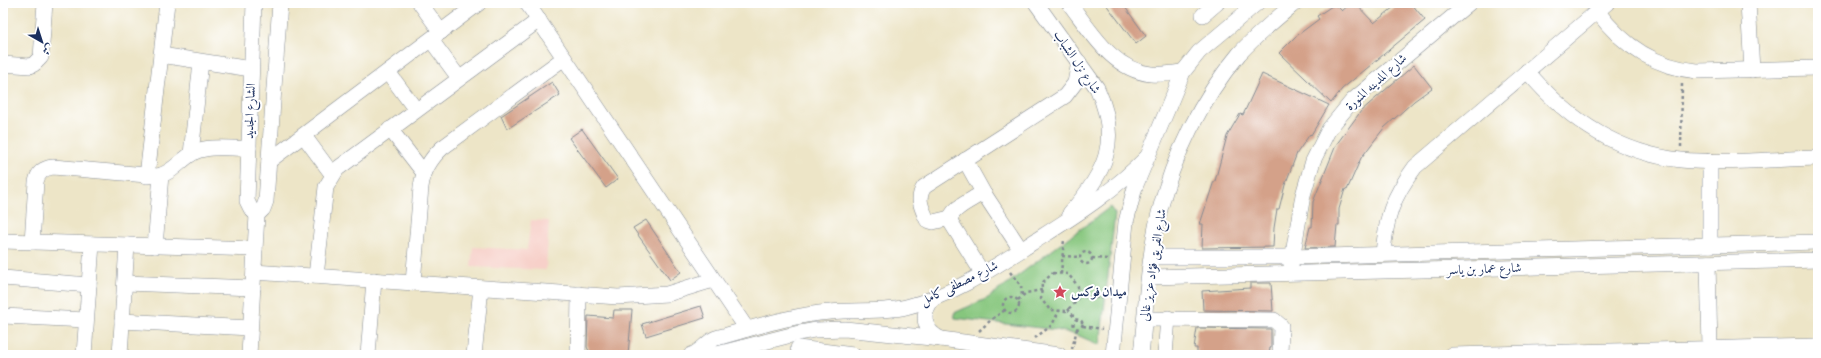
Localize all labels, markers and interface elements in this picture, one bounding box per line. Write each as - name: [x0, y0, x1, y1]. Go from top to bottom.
- north arrow: [22, 22, 62, 62]
- street label: شارع نزل الشباب: [1047, 27, 1104, 99]
- text: ش: [39, 40, 56, 58]
- street label: شارع المدينه المنورة: [1342, 50, 1412, 116]
- street label: الشارع الجديد: [241, 83, 262, 139]
- street label: شارع الفريق فؤاد عزيز غالى: [1136, 208, 1173, 323]
- street label: شارع مصطفى كامل: [917, 257, 1002, 311]
- street label: شارع عمار بن ياسر: [1444, 260, 1522, 281]
- place icon: ميدان فوكس: [1052, 284, 1068, 300]
- place label: ميدان فوكس: [1071, 284, 1127, 300]

